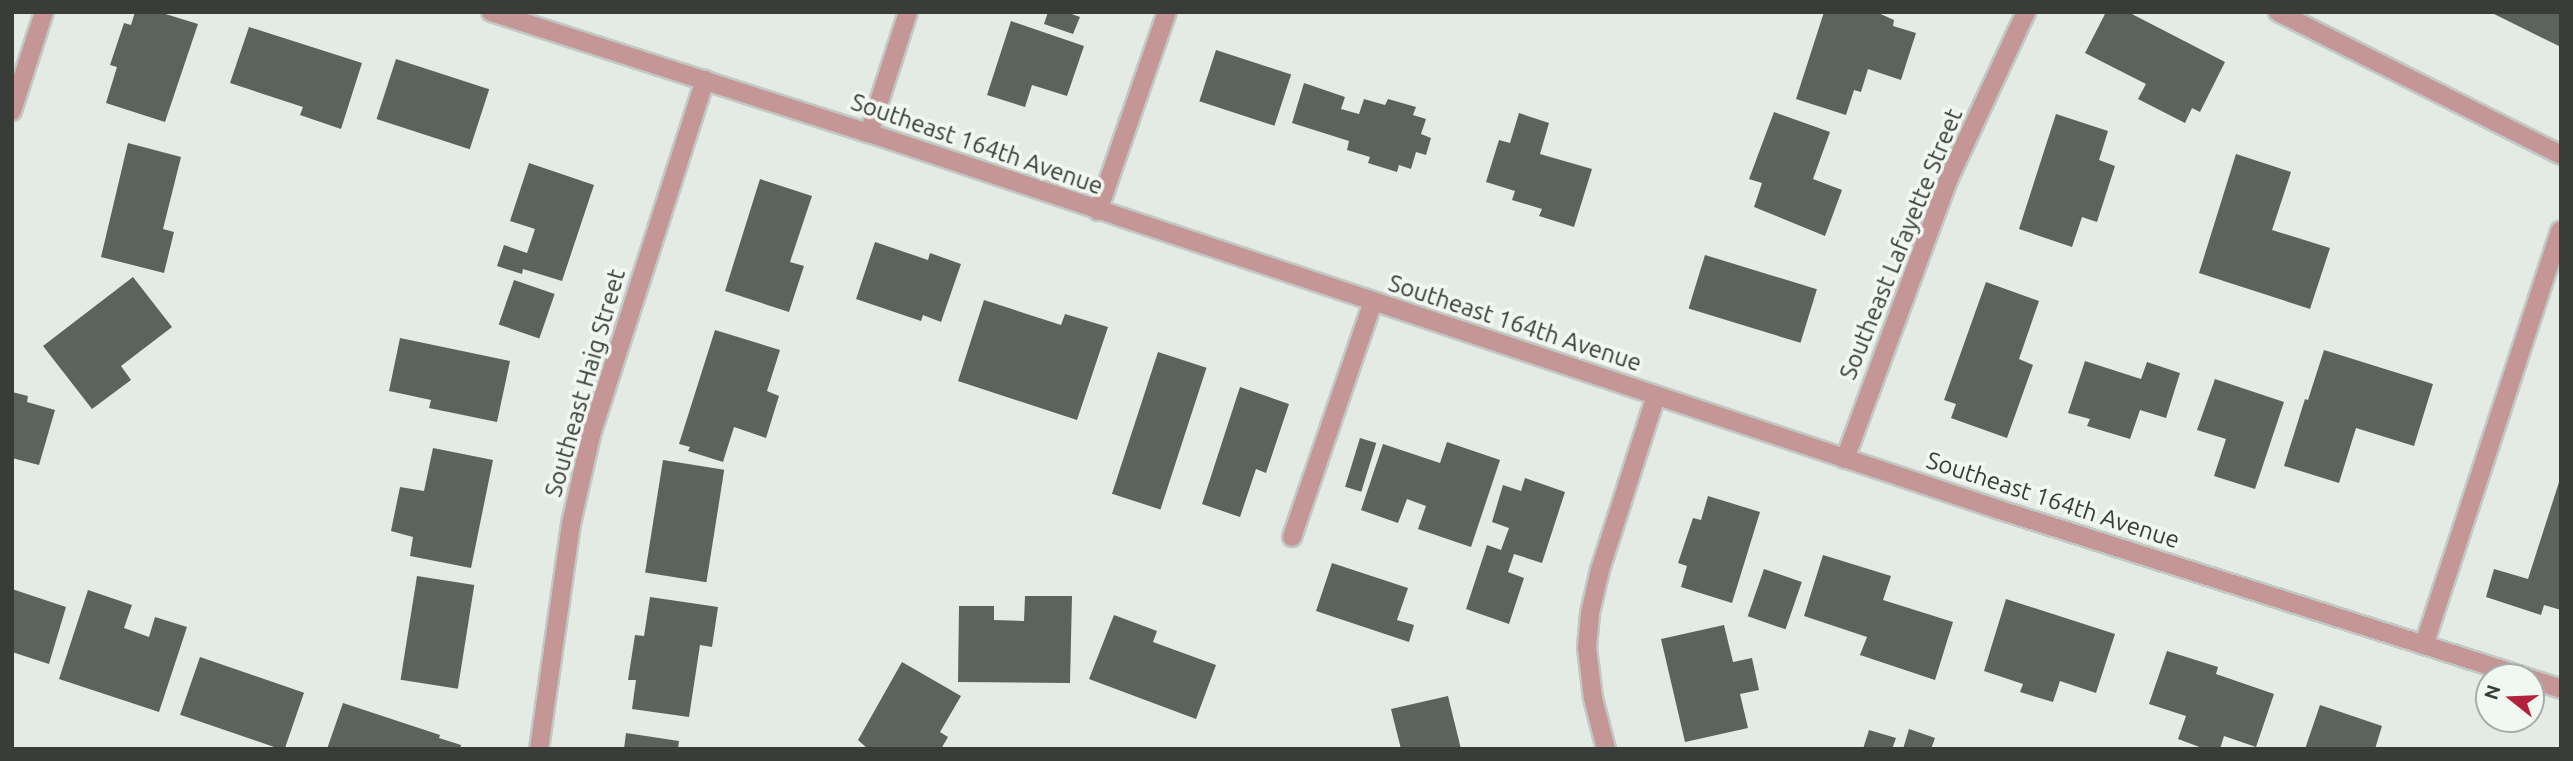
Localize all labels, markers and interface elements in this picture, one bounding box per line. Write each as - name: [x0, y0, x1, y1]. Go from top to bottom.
- street label: Southeast 164th Avenue: [847, 87, 1107, 201]
- street label: Southeast Lafayette Street: [1833, 104, 1969, 384]
- street label: Southeast Haig Street: [539, 266, 631, 500]
- street label: Southeast 164th Avenue: [1385, 268, 1645, 378]
- street label: Southeast 164th Avenue: [1923, 445, 2183, 555]
- north arrow: [2475, 663, 2545, 733]
- text: N: [2479, 682, 2505, 702]

